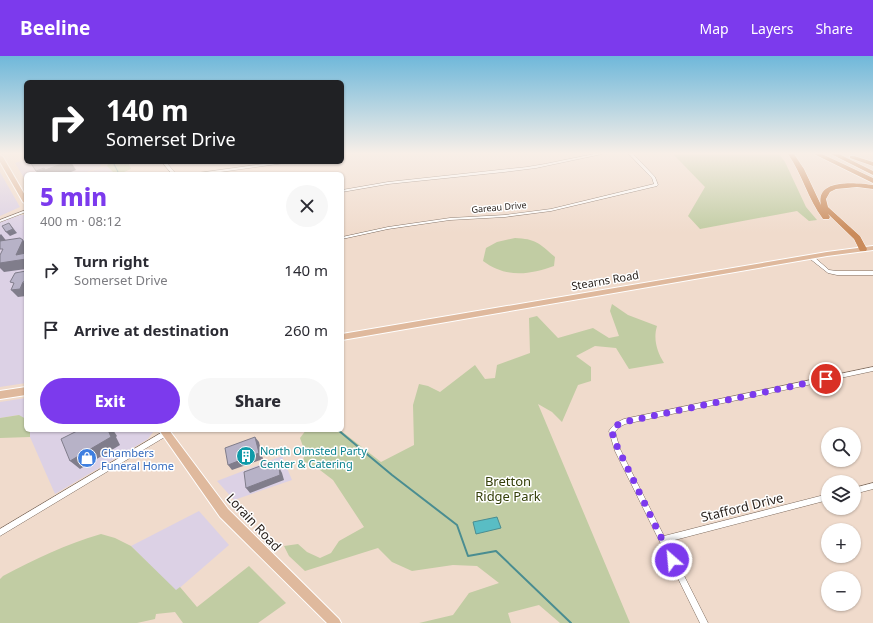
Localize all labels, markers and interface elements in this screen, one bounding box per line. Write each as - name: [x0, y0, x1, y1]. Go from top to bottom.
- text: Beeline: [20, 15, 90, 41]
- text: Map: [700, 19, 729, 38]
- text: Layers: [751, 19, 793, 38]
- text: Share: [815, 19, 853, 38]
- text: 140 m: [106, 91, 189, 129]
- icon: right: [40, 96, 92, 148]
- text: Somerset Drive: [106, 127, 236, 151]
- text: 5 min: [40, 180, 107, 213]
- button: close: [286, 185, 328, 227]
- street label: Gareau Drive: [471, 198, 527, 216]
- text: 400 m · 08:12: [40, 212, 121, 230]
- text: Turn right: [74, 251, 149, 271]
- icon: right: [40, 259, 62, 281]
- text: 140 m: [284, 260, 328, 280]
- street label: Stearns Road: [570, 267, 640, 293]
- text: Somerset Drive: [74, 271, 168, 289]
- icon: arrive: [40, 319, 62, 341]
- text: Arrive at destination: [74, 320, 229, 340]
- text: 260 m: [284, 320, 328, 340]
- pin: [809, 362, 843, 396]
- icon: arrive: [815, 368, 837, 390]
- button: Exit: [40, 378, 180, 424]
- button: Share: [188, 378, 328, 424]
- map controls: [821, 427, 861, 611]
- button: search: [821, 427, 861, 467]
- place label: North Olmsted Party Center & Catering: [260, 443, 367, 471]
- place label: Chambers Funeral Home: [101, 445, 174, 473]
- building icon: North Olmsted Party Center & Catering: [235, 445, 257, 467]
- shop icon: Chambers Funeral Home: [76, 447, 98, 469]
- park label: Bretton Ridge Park: [475, 472, 541, 505]
- button: layers: [821, 475, 861, 515]
- street label: Stafford Drive: [699, 488, 785, 526]
- street label: Lorain Road: [222, 489, 286, 555]
- button: +: [821, 523, 861, 563]
- position arrow: [651, 539, 693, 581]
- button: −: [821, 571, 861, 611]

